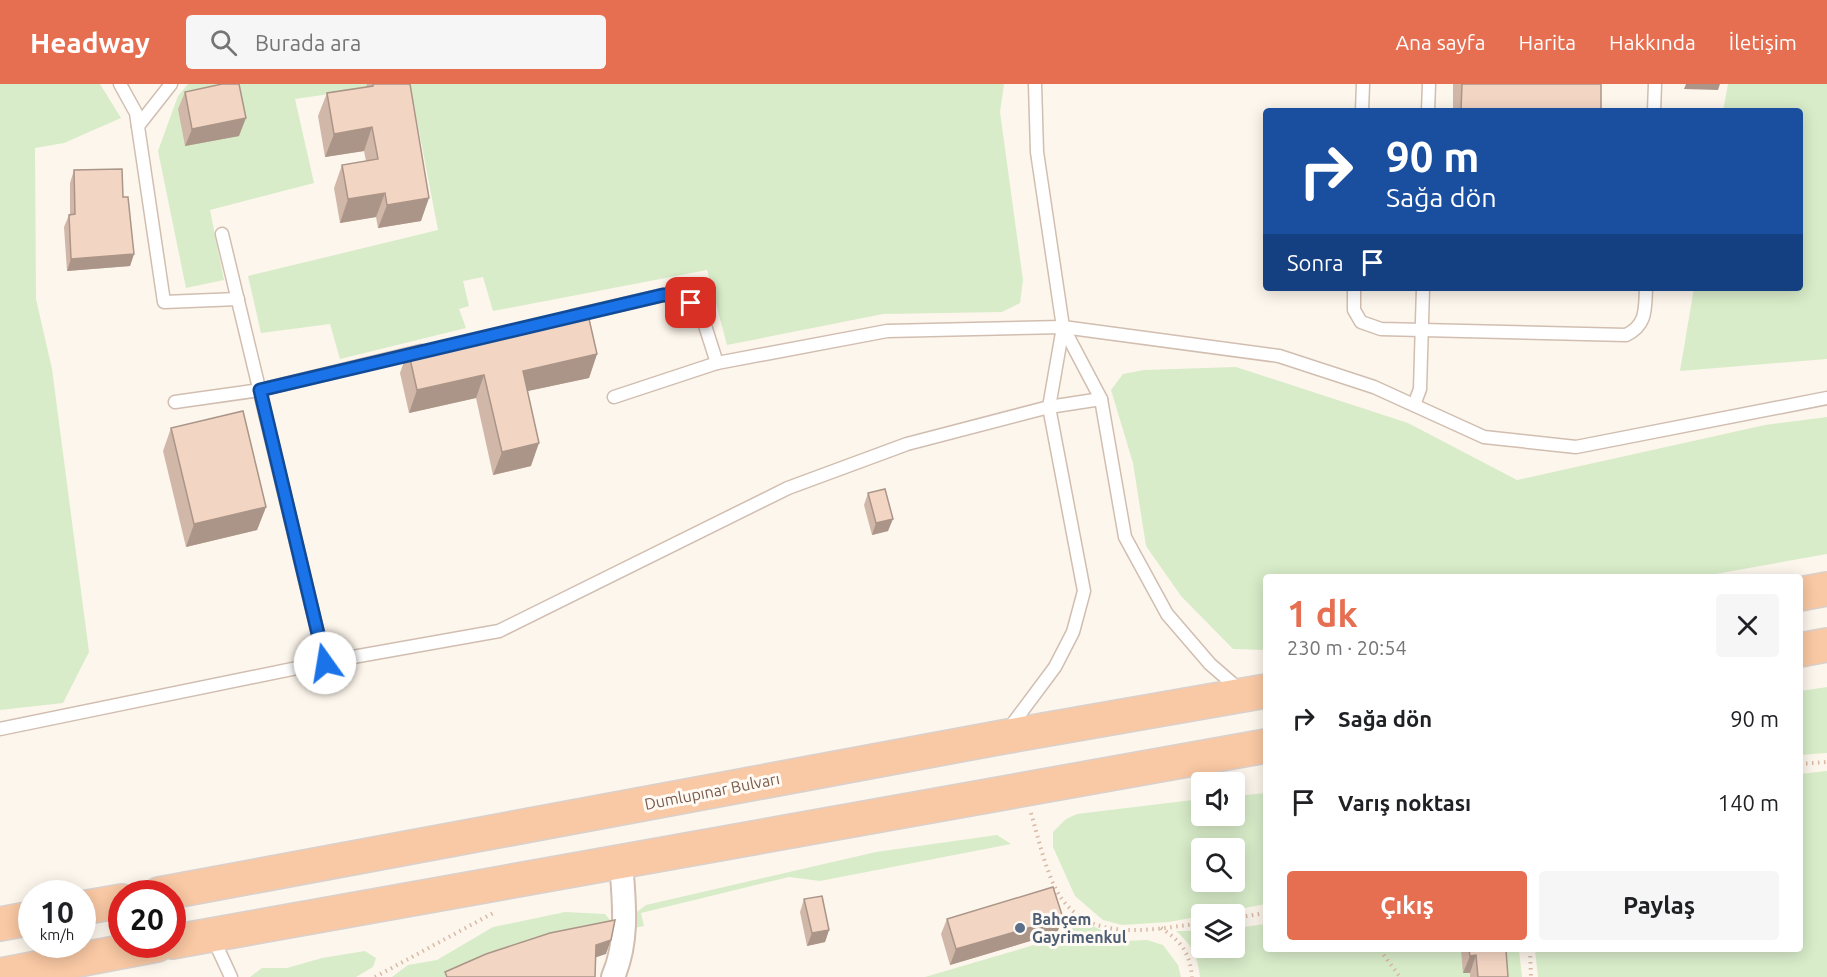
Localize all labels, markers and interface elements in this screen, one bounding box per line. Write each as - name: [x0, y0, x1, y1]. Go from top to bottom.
- search box: [186, 15, 606, 69]
- icon: search: [207, 26, 240, 59]
- text: Headway: [30, 27, 150, 58]
- text: Burada ara: [255, 30, 361, 55]
- text: Ana sayfa: [1395, 30, 1486, 54]
- text: Harita: [1519, 30, 1576, 54]
- text: Hakkında: [1609, 30, 1696, 54]
- text: İletişim: [1729, 30, 1797, 54]
- icon: right: [1287, 132, 1365, 210]
- text: 90 m: [1386, 133, 1480, 180]
- text: Sağa dön: [1386, 182, 1497, 212]
- icon: arrive: [1356, 246, 1389, 279]
- text: Sonra: [1287, 250, 1344, 275]
- pin: [665, 277, 716, 328]
- icon: arrive: [674, 286, 707, 319]
- text: 1 dk: [1287, 593, 1358, 634]
- button: close: [1716, 594, 1779, 657]
- position arrow: [293, 631, 357, 695]
- text: 230 m · 20:54: [1287, 636, 1407, 659]
- icon: right: [1287, 702, 1320, 735]
- text: Sağa dön: [1338, 706, 1432, 731]
- text: 90 m: [1730, 706, 1779, 731]
- street label: Dumlupınar Bulvarı: [643, 769, 781, 813]
- map controls: [1191, 772, 1245, 958]
- button: sound: [1191, 772, 1245, 826]
- icon: arrive: [1287, 786, 1320, 819]
- text: Varış noktası: [1338, 790, 1471, 815]
- text: 140 m: [1718, 790, 1779, 815]
- button: search: [1191, 838, 1245, 892]
- button: Çıkış: [1287, 871, 1527, 940]
- button: Paylaş: [1539, 871, 1779, 940]
- speed limit sign: 20: [108, 880, 186, 958]
- text: 10: [40, 895, 74, 929]
- button: layers: [1191, 904, 1245, 958]
- place label: Bahçem Gayrimenkul: [1032, 910, 1127, 946]
- marker: Bahçem Gayrimenkul: [1013, 921, 1027, 935]
- text: km/h: [40, 926, 74, 943]

